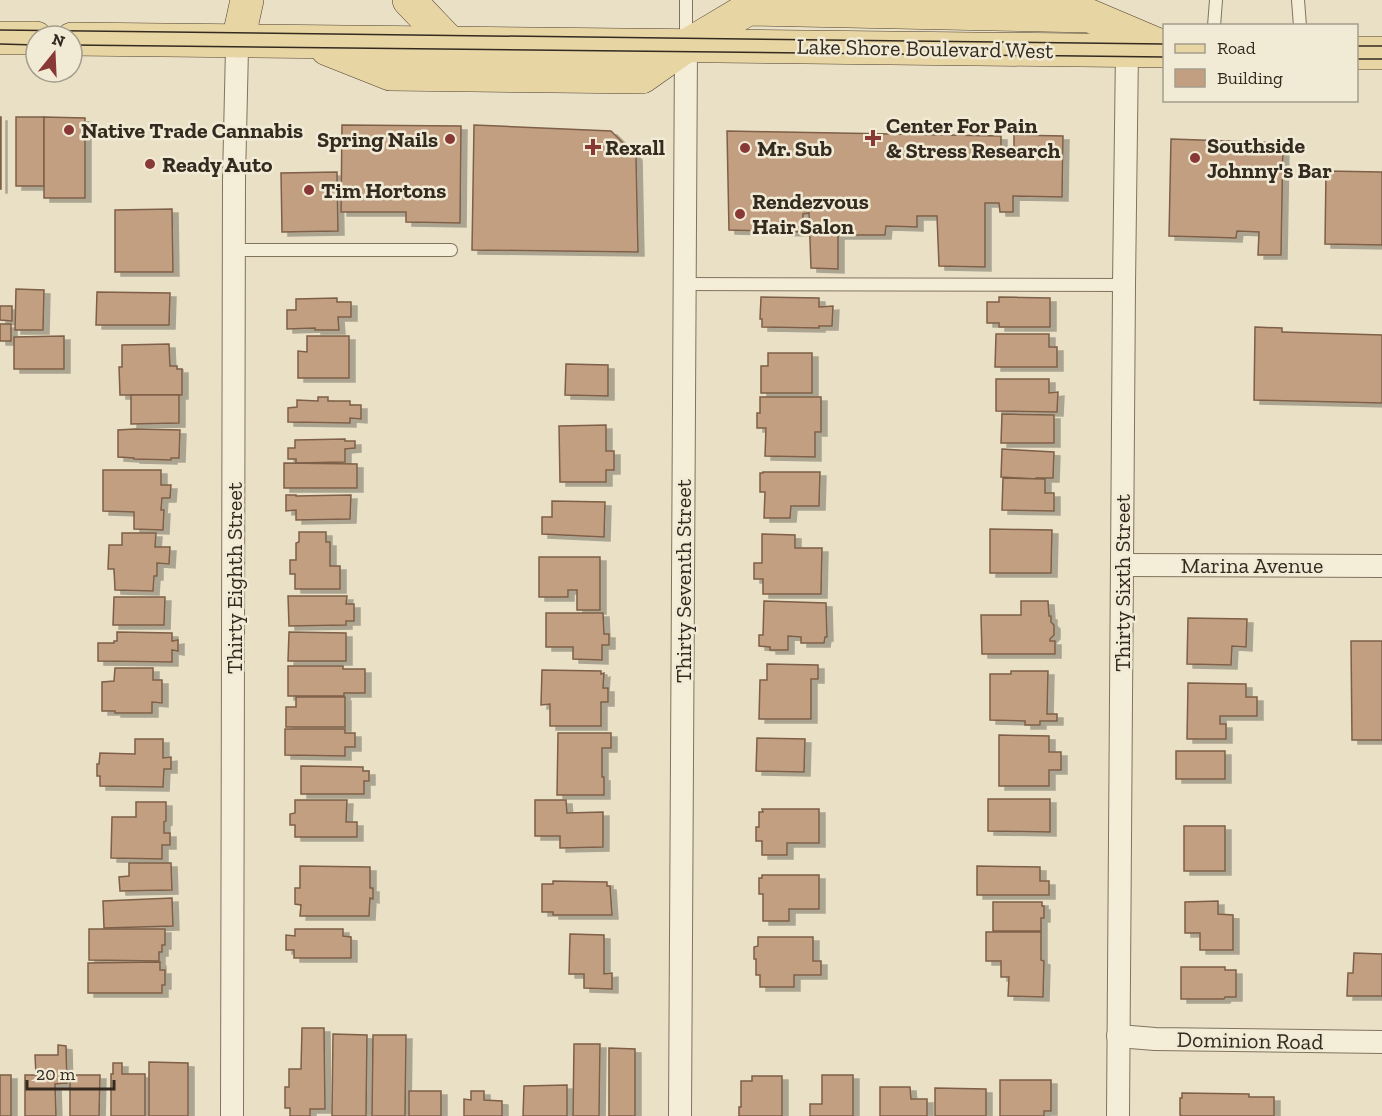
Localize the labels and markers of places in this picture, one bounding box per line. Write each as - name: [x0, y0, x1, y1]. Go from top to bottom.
- place label: Center For Pain & Stress Research: [886, 112, 1061, 164]
- place label: Native Trade Cannabis: [81, 117, 303, 144]
- marker: Native Trade Cannabis: [62, 123, 76, 137]
- place label: Spring Nails: [317, 126, 438, 153]
- marker: Center For Pain & Stress Research: [864, 129, 882, 147]
- marker: Spring Nails: [443, 132, 457, 146]
- place label: Southside Johnny's Bar: [1207, 132, 1332, 184]
- place label: Rexall: [605, 134, 665, 161]
- place label: Mr. Sub: [757, 135, 832, 162]
- marker: Rexall: [586, 140, 600, 154]
- marker: Mr. Sub: [738, 141, 752, 155]
- place label: Ready Auto: [162, 151, 273, 178]
- marker: Southside Johnny's Bar: [1188, 151, 1202, 165]
- marker: Ready Auto: [143, 157, 157, 171]
- place label: Tim Hortons: [321, 177, 446, 204]
- marker: Tim Hortons: [302, 183, 316, 197]
- place label: Rendezvous Hair Salon: [752, 188, 869, 240]
- marker: Rendezvous Hair Salon: [733, 207, 747, 221]

